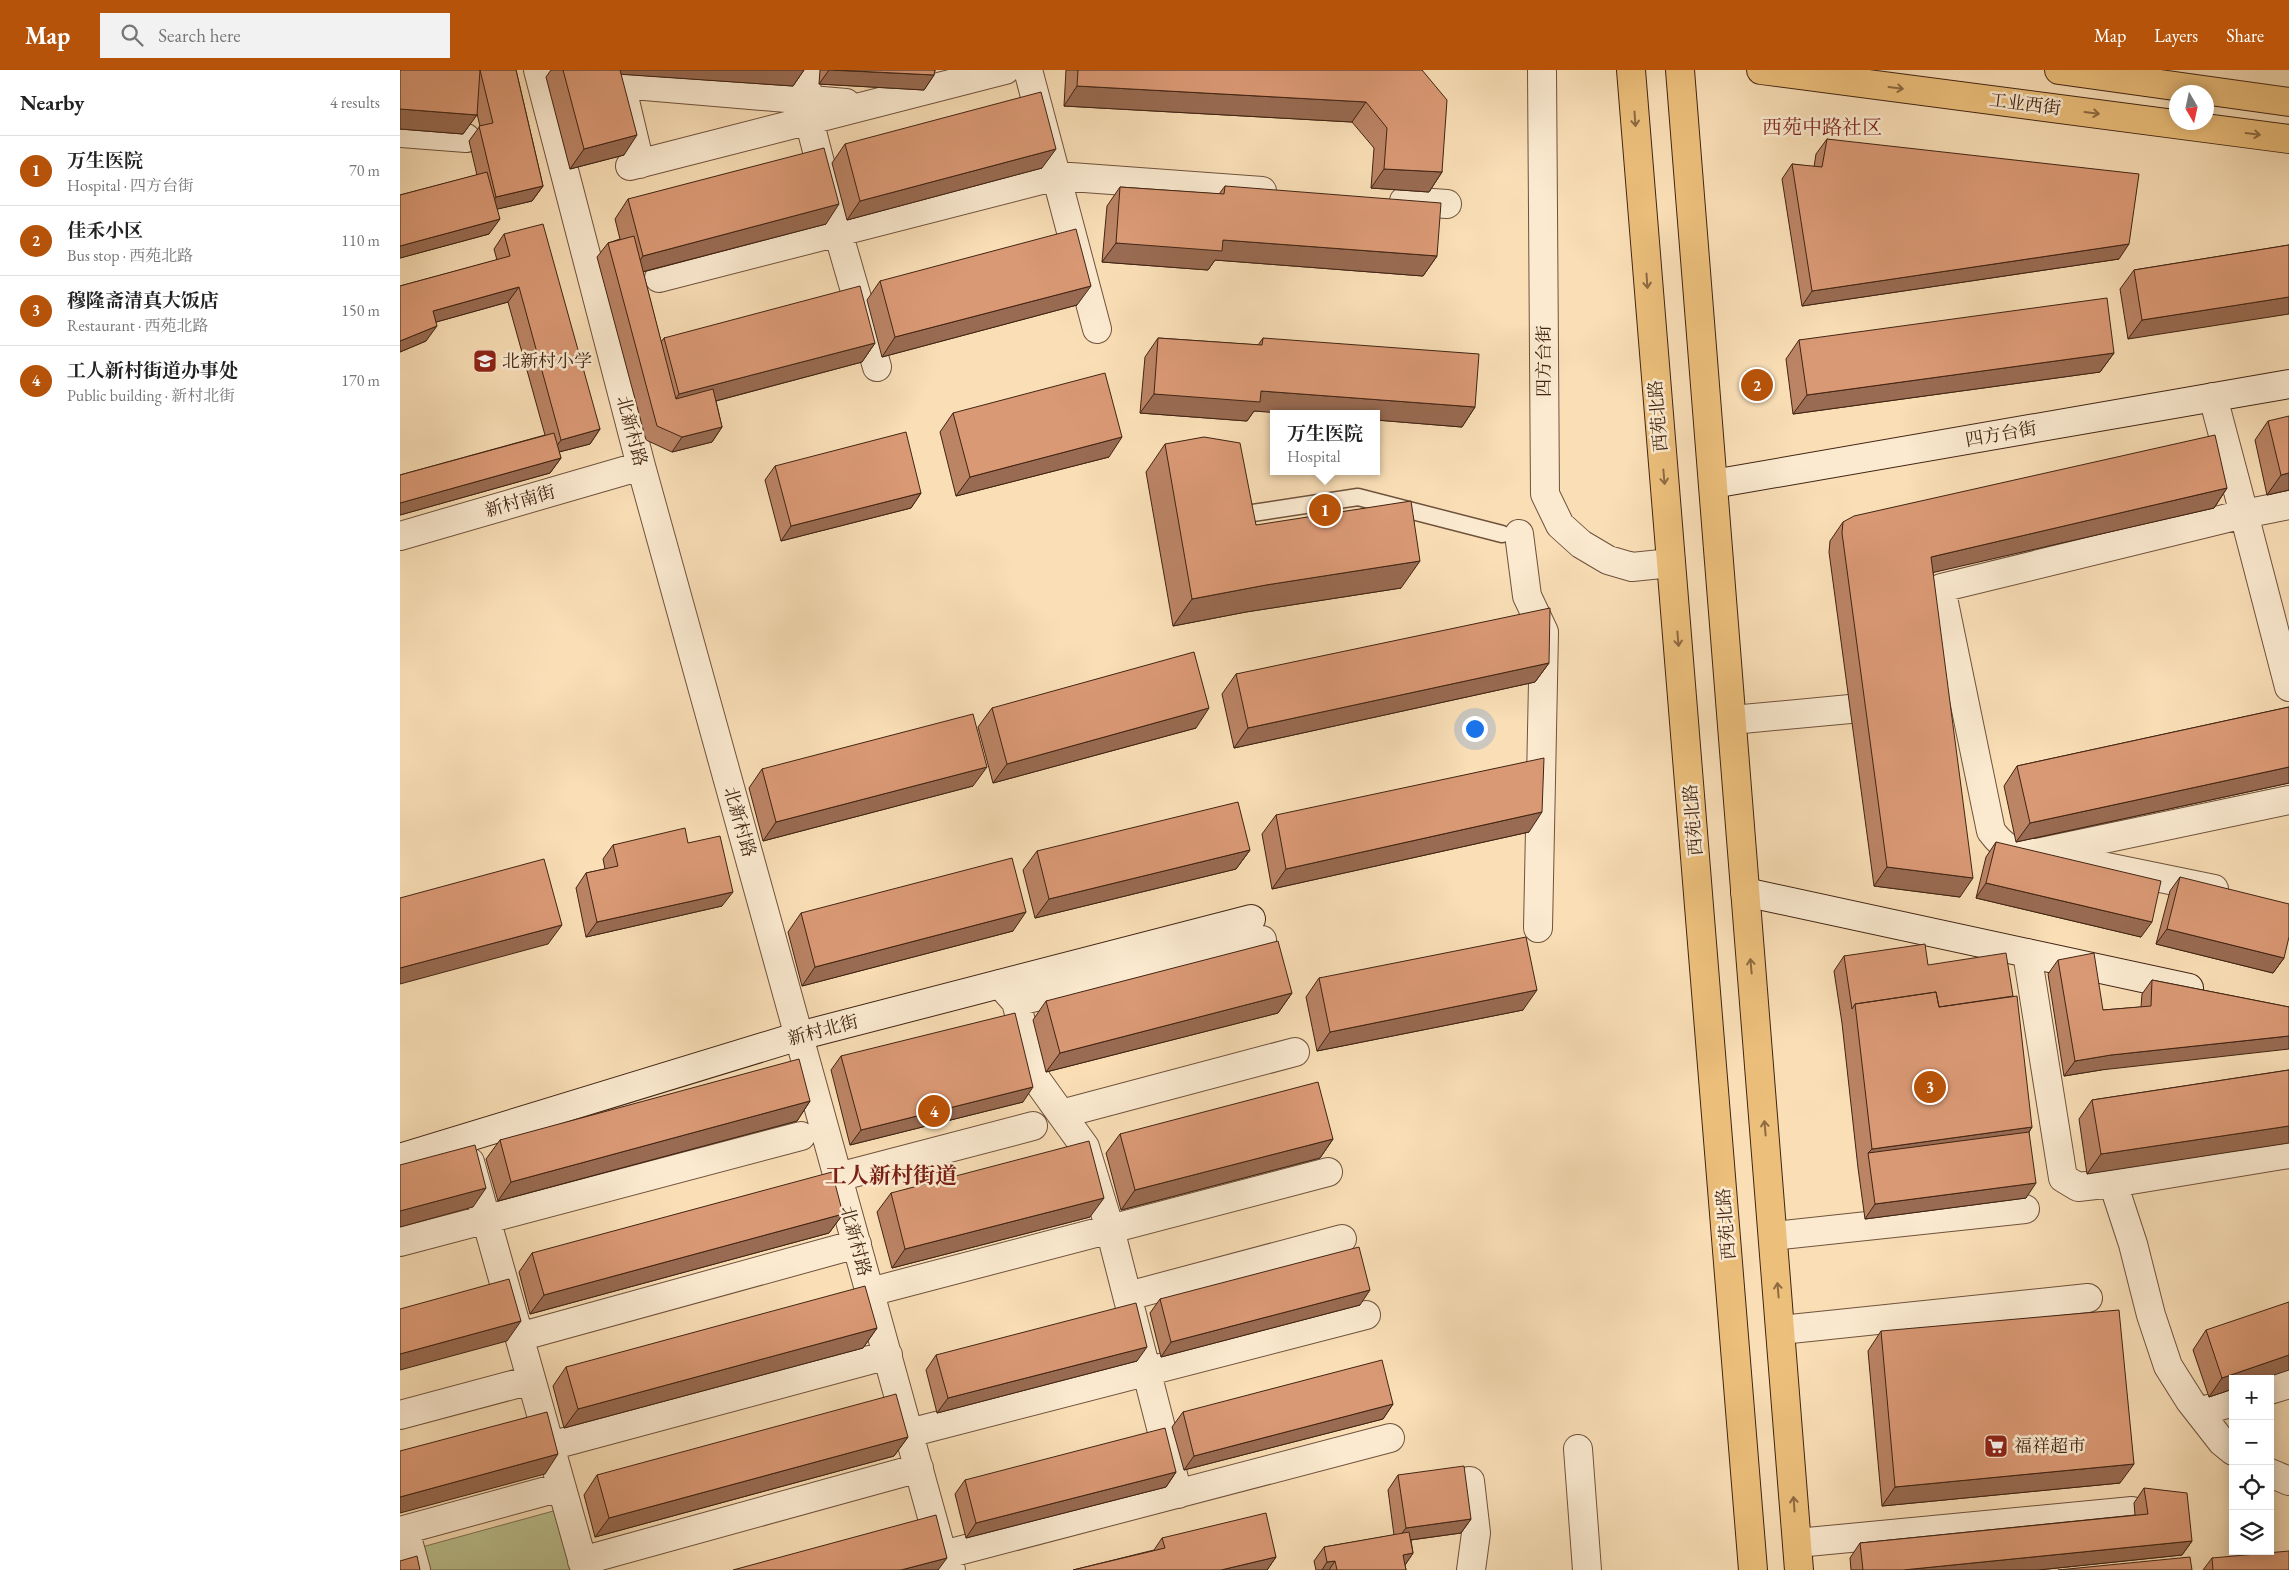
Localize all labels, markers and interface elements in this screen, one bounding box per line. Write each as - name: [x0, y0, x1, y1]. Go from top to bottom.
- search box: [100, 13, 450, 58]
- text: Map: [25, 20, 70, 51]
- icon: search: [118, 21, 146, 49]
- text: Search here: [158, 23, 241, 48]
- text: Map: [2094, 24, 2126, 47]
- text: Layers: [2154, 24, 2198, 47]
- text: Share: [2226, 24, 2264, 47]
- one-way arrow: [1888, 83, 1904, 93]
- north arrow: [2169, 85, 2214, 130]
- street label: 工业西街: [1988, 88, 2062, 119]
- text: Nearby: [20, 89, 84, 116]
- text: 4 results: [330, 92, 380, 113]
- one-way arrow: [2084, 108, 2100, 118]
- one-way arrow: [1630, 110, 1639, 126]
- district label: 西苑中路社区: [1762, 114, 1882, 140]
- one-way arrow: [2245, 129, 2261, 139]
- text: 万生医院: [67, 148, 143, 173]
- text: 1: [32, 160, 40, 181]
- text: 70 m: [349, 160, 380, 181]
- text: Hospital · 四方台街: [67, 175, 194, 196]
- text: 佳禾小区: [67, 218, 143, 243]
- text: 2: [32, 230, 40, 251]
- text: 110 m: [341, 230, 380, 251]
- text: Bus stop · 西苑北路: [67, 245, 193, 266]
- one-way arrow: [1643, 272, 1652, 288]
- text: 穆隆斋清真大饭店: [67, 288, 219, 313]
- text: 3: [32, 300, 40, 321]
- text: 150 m: [341, 300, 380, 321]
- text: Restaurant · 西苑北路: [67, 315, 208, 336]
- street label: 四方台街: [1532, 325, 1555, 397]
- school or university icon: 北新村小学: [472, 348, 498, 374]
- place label: 北新村小学: [502, 349, 592, 372]
- text: 工人新村街道办事处: [67, 358, 238, 383]
- pin: 2: [1741, 366, 1773, 404]
- text: 4: [32, 370, 40, 391]
- text: 170 m: [341, 370, 380, 391]
- street label: 西苑北路: [1643, 379, 1672, 453]
- text: Public building · 新村北街: [67, 385, 235, 406]
- street label: 北新村路: [612, 393, 653, 469]
- popup: [1270, 410, 1380, 475]
- street label: 四方台街: [1963, 416, 2038, 451]
- text: 万生医院: [1287, 421, 1363, 446]
- text: Hospital: [1287, 446, 1341, 467]
- one-way arrow: [1659, 469, 1668, 485]
- street label: 新村南街: [482, 480, 558, 521]
- pin: 1: [1309, 491, 1341, 529]
- one-way arrow: [1673, 631, 1682, 647]
- your location: [1462, 716, 1488, 742]
- street label: 西苑北路: [1678, 783, 1707, 857]
- street label: 北新村路: [720, 784, 761, 860]
- one-way arrow: [1747, 958, 1756, 974]
- street label: 新村北街: [785, 1009, 861, 1050]
- pin: 3: [1914, 1068, 1946, 1106]
- pin: 4: [918, 1092, 950, 1130]
- one-way arrow: [1760, 1120, 1769, 1136]
- district label: 工人新村街道: [825, 1161, 957, 1190]
- street label: 西苑北路: [1711, 1187, 1740, 1261]
- street label: 北新村路: [836, 1203, 877, 1279]
- one-way arrow: [1773, 1282, 1782, 1298]
- map controls: [2229, 1375, 2274, 1555]
- button: +: [2229, 1375, 2274, 1420]
- button: −: [2229, 1420, 2274, 1465]
- supermarket icon: 福祥超市: [1983, 1433, 2009, 1459]
- place label: 福祥超市: [2014, 1434, 2086, 1457]
- button: locate: [2229, 1465, 2274, 1510]
- one-way arrow: [1789, 1496, 1799, 1512]
- button: layers: [2229, 1510, 2274, 1555]

